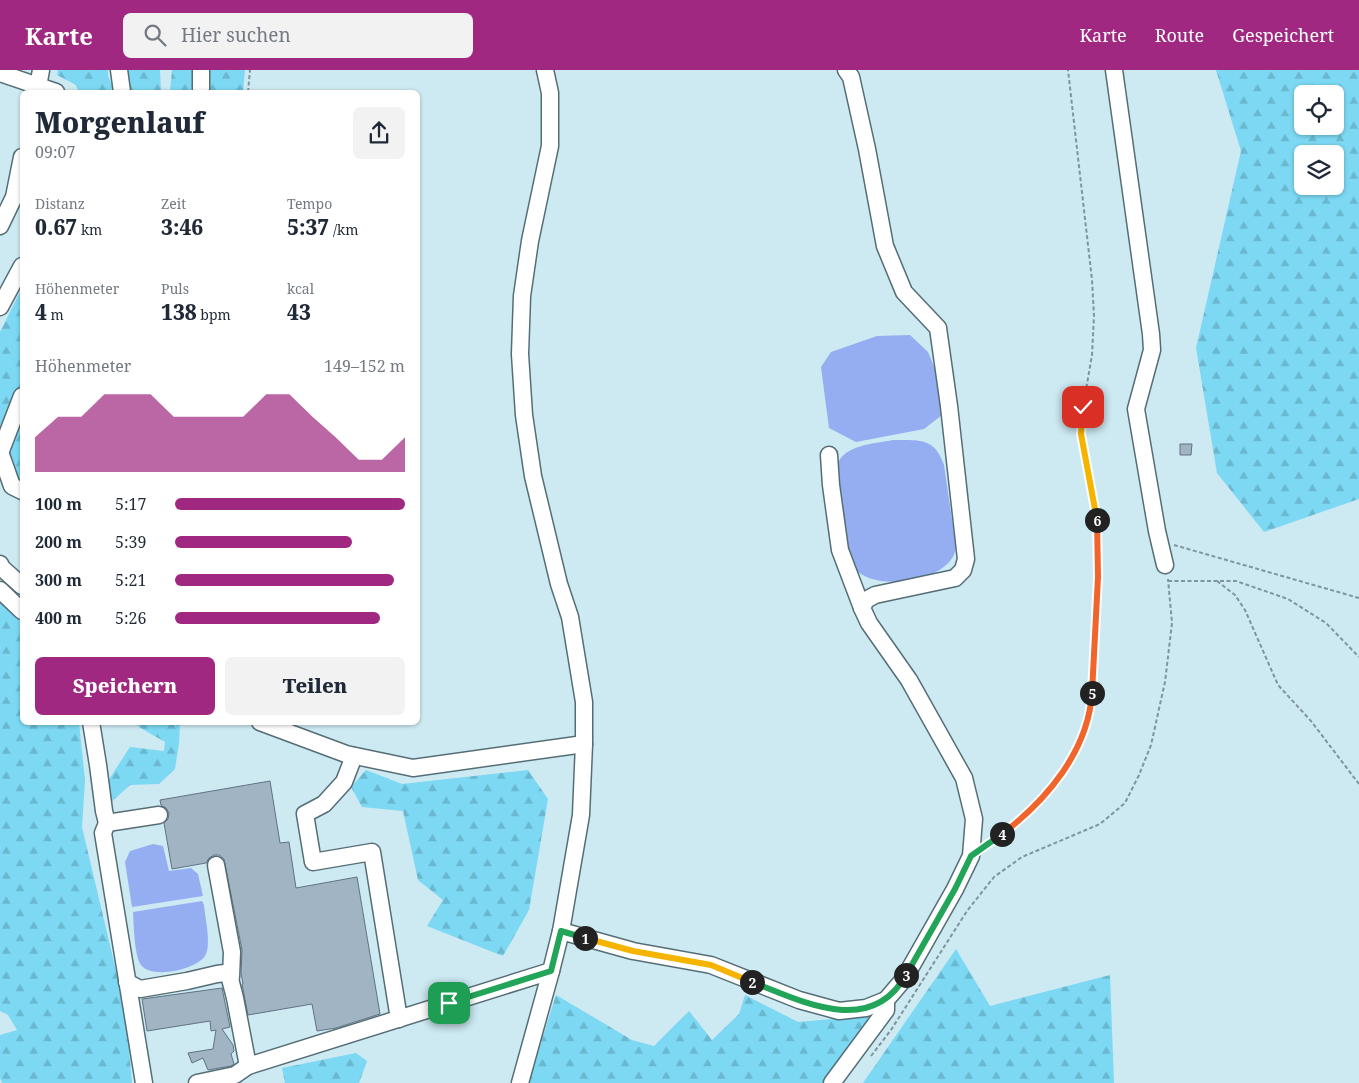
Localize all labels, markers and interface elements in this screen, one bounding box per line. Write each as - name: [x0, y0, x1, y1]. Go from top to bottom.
- search box: [123, 13, 473, 58]
- text: Karte: [25, 19, 93, 52]
- icon: search: [141, 21, 169, 49]
- text: Hier suchen: [181, 22, 291, 48]
- text: Karte: [1079, 23, 1127, 47]
- text: Route: [1155, 23, 1204, 47]
- text: Gespeichert: [1232, 23, 1334, 47]
- map controls: [1294, 85, 1344, 195]
- button: locate: [1294, 85, 1344, 135]
- text: Morgenlauf: [35, 103, 204, 141]
- button: share: [353, 107, 405, 159]
- text: 09:07: [35, 141, 75, 163]
- button: layers: [1294, 145, 1344, 195]
- text: Distanz: [35, 194, 85, 213]
- text: Zeit: [161, 194, 186, 213]
- text: Tempo: [287, 194, 332, 213]
- text: 0.67: [35, 213, 77, 241]
- text: 3:46: [161, 213, 203, 241]
- text: 5:37: [287, 213, 329, 241]
- text: km: [77, 220, 102, 239]
- text: /km: [329, 220, 358, 239]
- text: Höhenmeter: [35, 279, 119, 298]
- text: Puls: [161, 279, 189, 298]
- text: kcal: [287, 279, 314, 298]
- text: 4: [35, 298, 47, 326]
- text: 138: [161, 298, 197, 326]
- text: 43: [287, 298, 311, 326]
- text: m: [47, 305, 64, 324]
- text: bpm: [197, 305, 231, 324]
- text: Höhenmeter: [35, 355, 131, 377]
- text: 149–152 m: [324, 355, 405, 377]
- pin: [1062, 386, 1104, 428]
- icon: check: [1069, 393, 1097, 421]
- text: 100 m: [35, 493, 82, 515]
- text: 5:17: [115, 493, 146, 515]
- pin: 6: [1084, 508, 1110, 532]
- text: 6: [1094, 511, 1101, 530]
- text: 200 m: [35, 531, 82, 553]
- text: 5:39: [115, 531, 146, 553]
- text: 300 m: [35, 569, 82, 591]
- text: 5:21: [115, 569, 146, 591]
- text: 400 m: [35, 607, 82, 629]
- text: 5:26: [115, 607, 146, 629]
- button: Speichern: [35, 657, 215, 715]
- button: Teilen: [225, 657, 405, 715]
- pin: 5: [1080, 680, 1104, 706]
- text: 5: [1089, 684, 1096, 703]
- pin: 4: [990, 822, 1014, 846]
- text: 4: [999, 825, 1006, 844]
- pin: 1: [572, 926, 598, 950]
- text: 1: [582, 929, 589, 948]
- pin: 3: [894, 962, 918, 988]
- text: 3: [903, 966, 910, 985]
- pin: 2: [740, 970, 764, 994]
- text: 2: [749, 973, 756, 992]
- pin: [428, 982, 470, 1024]
- icon: arrive: [435, 989, 463, 1017]

